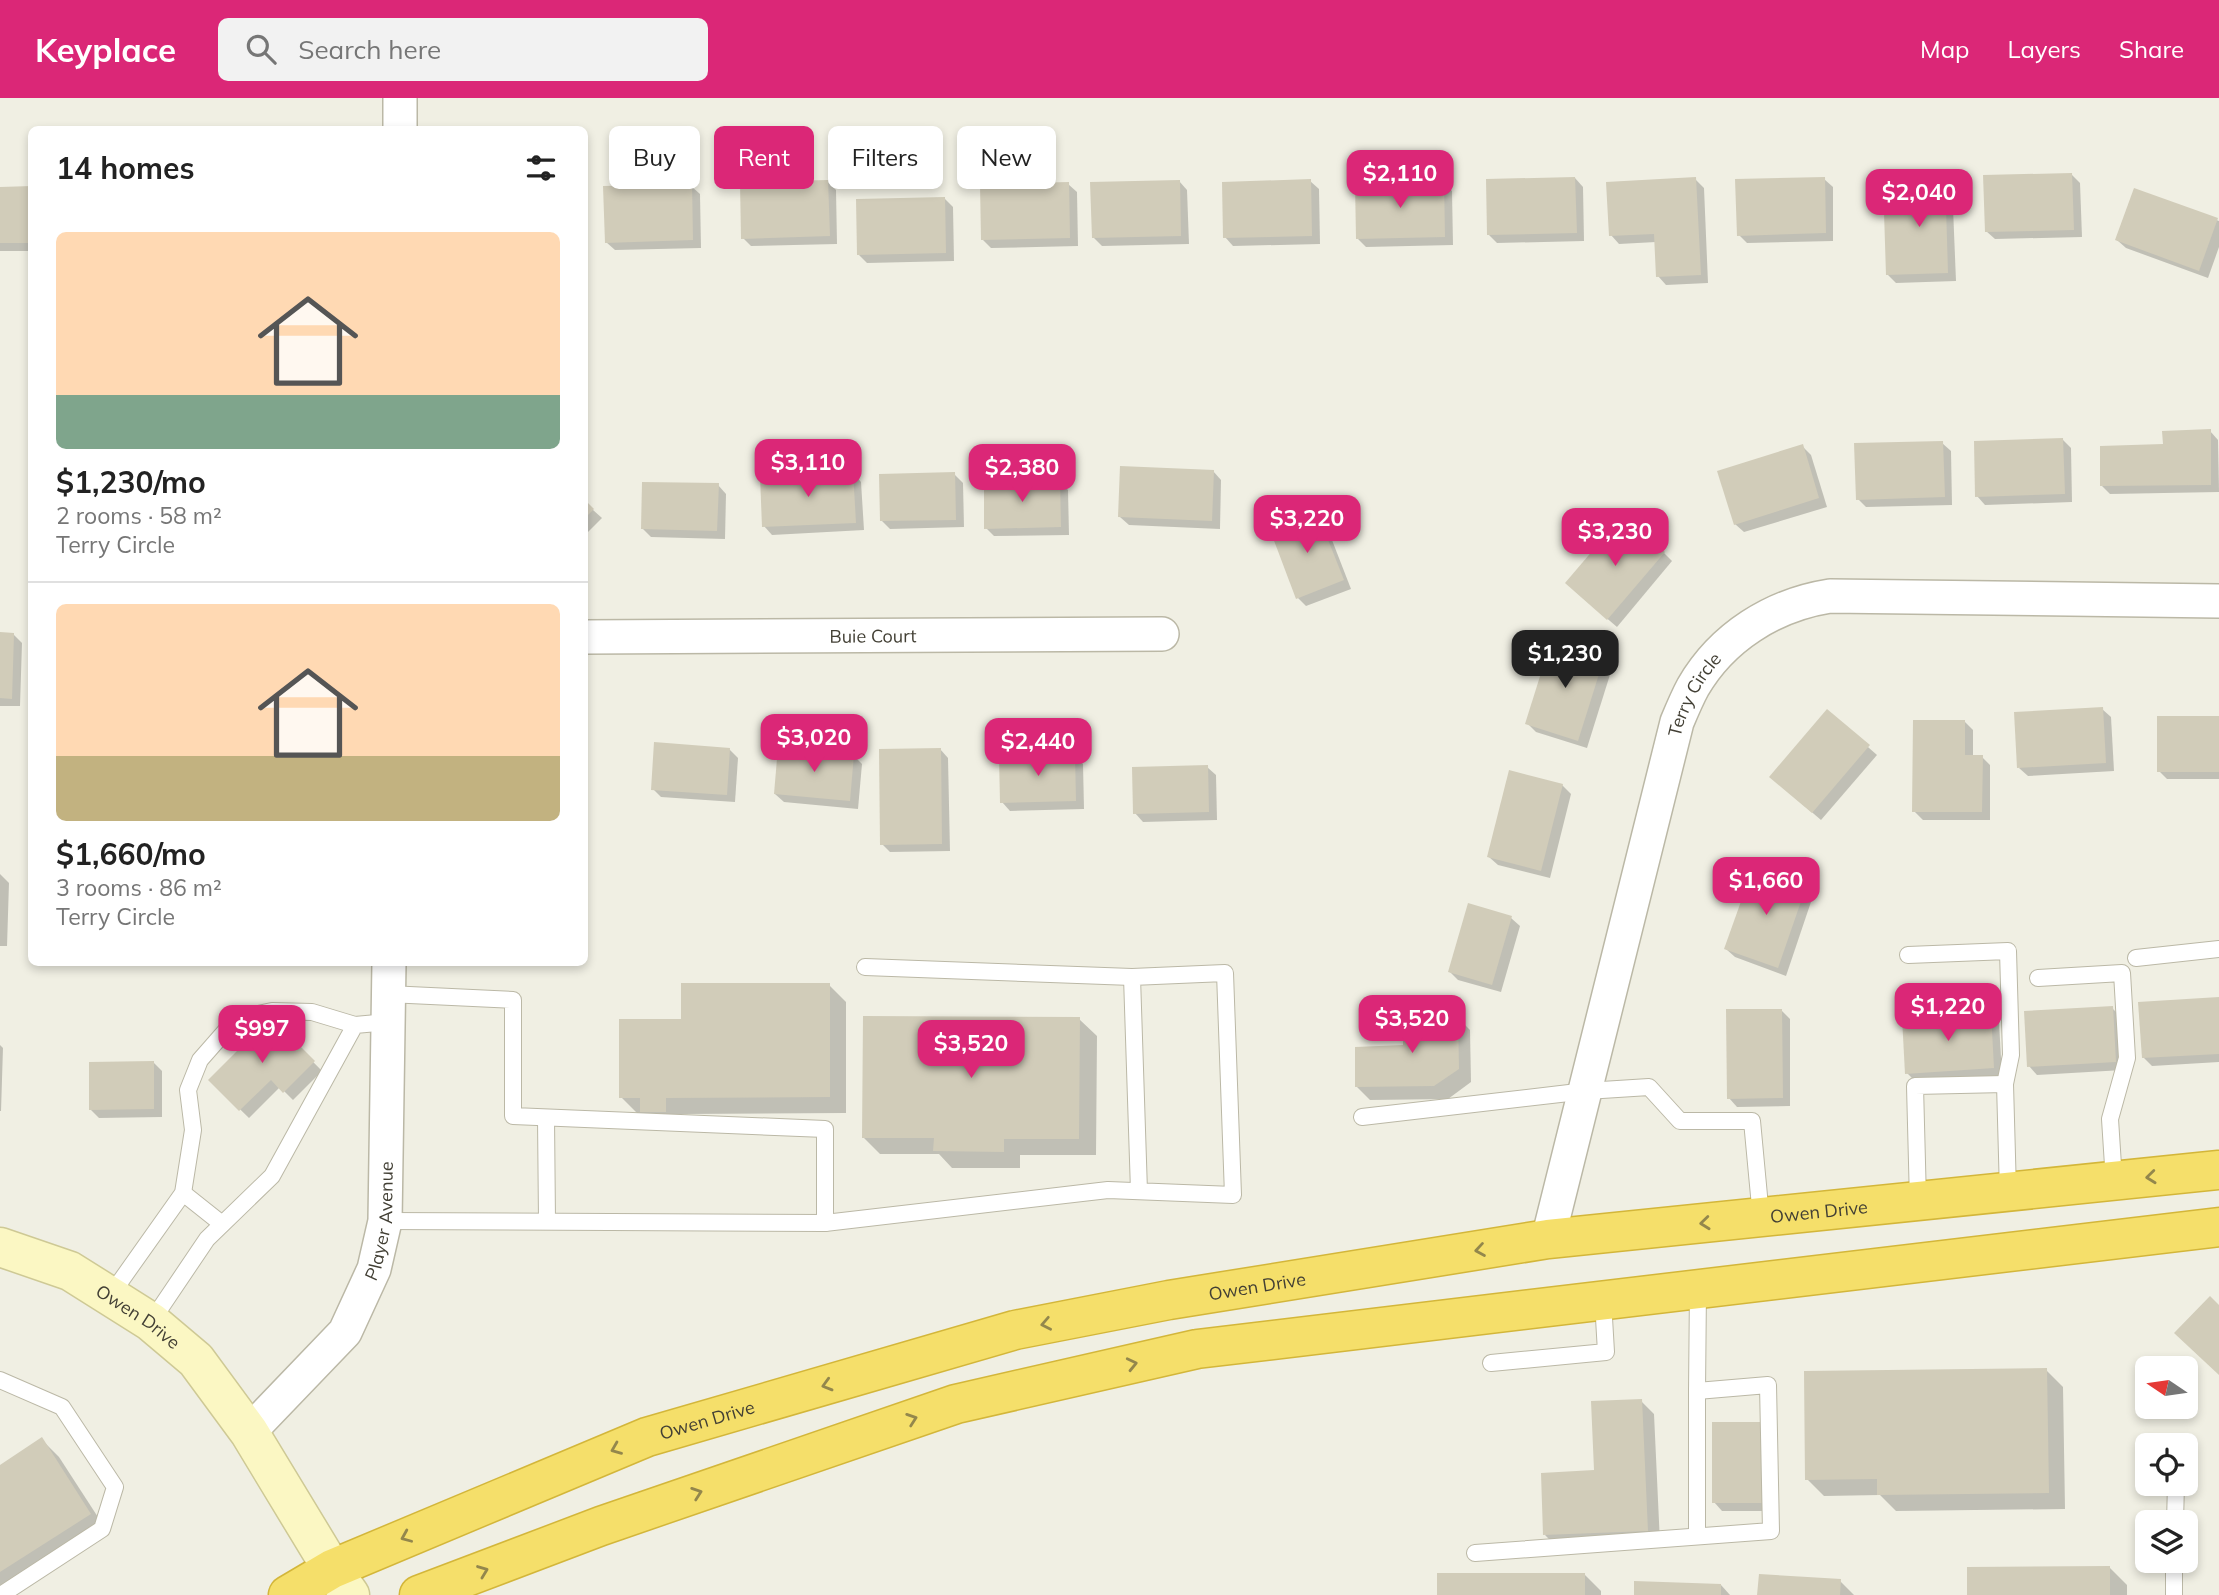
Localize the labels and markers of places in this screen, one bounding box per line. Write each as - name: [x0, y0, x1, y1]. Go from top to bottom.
- pin: $2,110: [1343, 150, 1457, 210]
- pin: $2,040: [1862, 170, 1976, 229]
- pin: $3,110: [751, 440, 865, 499]
- pin: $2,380: [965, 444, 1079, 504]
- pin: $3,220: [1250, 496, 1364, 555]
- pin: $3,230: [1558, 508, 1672, 568]
- pin: $1,230: [1508, 630, 1622, 690]
- pin: $3,020: [757, 714, 871, 774]
- pin: $2,440: [981, 718, 1095, 778]
- pin: $1,660: [1709, 858, 1823, 917]
- pin: $1,220: [1891, 984, 2005, 1043]
- pin: $3,520: [1355, 996, 1469, 1055]
- pin: $997: [221, 1006, 303, 1065]
- pin: $3,520: [914, 1020, 1028, 1080]

